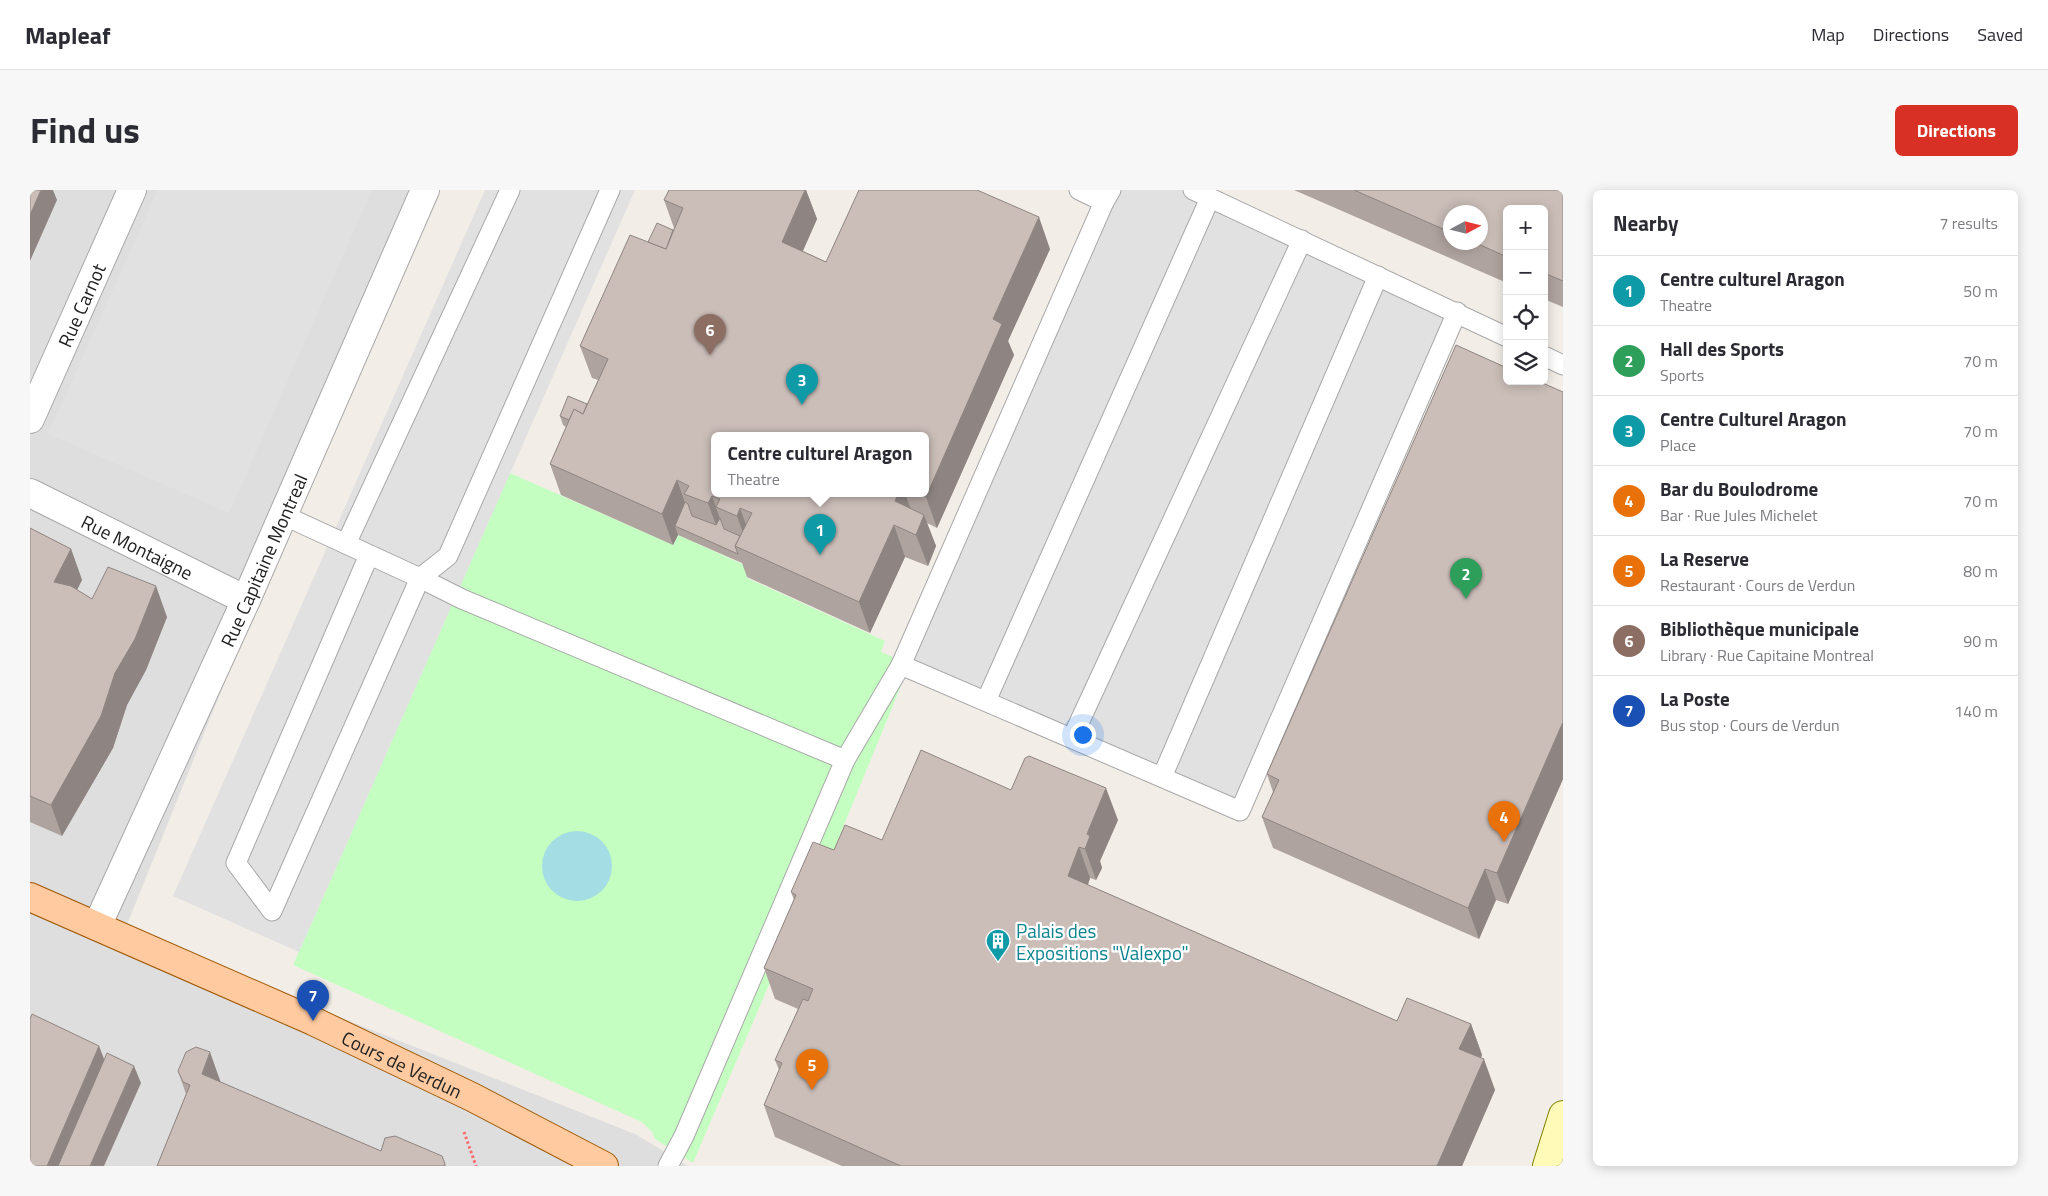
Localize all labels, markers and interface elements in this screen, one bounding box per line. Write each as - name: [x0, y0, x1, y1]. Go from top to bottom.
- text: Mapleaf: [25, 17, 110, 53]
- text: Map: [1811, 21, 1845, 48]
- text: Directions: [1873, 21, 1949, 48]
- text: Saved: [1977, 21, 2023, 48]
- text: Find us: [30, 103, 140, 157]
- button: Directions: [1895, 105, 2018, 156]
- north arrow: [1443, 205, 1488, 250]
- map controls: [1503, 205, 1548, 385]
- button: +: [1503, 205, 1548, 250]
- text: Nearby: [1613, 207, 1678, 239]
- text: 7 results: [1939, 211, 1998, 235]
- button: −: [1503, 250, 1548, 295]
- street label: Rue Carnot: [50, 258, 112, 351]
- text: Centre culturel Aragon: [1660, 264, 1845, 293]
- text: 1: [1625, 279, 1633, 303]
- text: 50 m: [1963, 279, 1998, 303]
- text: Theatre: [1660, 293, 1712, 317]
- button: locate: [1503, 295, 1548, 340]
- pin: 6: [694, 314, 726, 355]
- text: Hall des Sports: [1660, 334, 1784, 363]
- button: layers: [1503, 340, 1548, 385]
- text: 2: [1625, 349, 1633, 373]
- text: 70 m: [1963, 349, 1998, 373]
- text: Sports: [1660, 363, 1704, 387]
- pin: 3: [786, 364, 818, 405]
- text: Centre Culturel Aragon: [1660, 404, 1847, 433]
- text: 3: [1625, 419, 1633, 443]
- text: 70 m: [1963, 419, 1998, 443]
- popup: [711, 432, 929, 497]
- text: Place: [1660, 433, 1696, 457]
- text: Centre culturel Aragon: [728, 438, 912, 467]
- text: Theatre: [728, 467, 780, 491]
- street label: Rue Capitaine Montreal: [212, 469, 314, 651]
- text: Bar du Boulodrome: [1660, 474, 1818, 503]
- text: 4: [1625, 489, 1633, 513]
- text: 70 m: [1963, 489, 1998, 513]
- text: Bar · Rue Jules Michelet: [1660, 503, 1818, 527]
- street label: Rue Montaigne: [77, 506, 198, 586]
- pin: 1: [804, 514, 836, 555]
- text: La Reserve: [1660, 544, 1749, 573]
- pin: 2: [1450, 558, 1482, 599]
- text: 5: [1625, 559, 1633, 583]
- text: 80 m: [1963, 559, 1998, 583]
- text: Restaurant · Cours de Verdun: [1660, 573, 1855, 597]
- text: Bibliothèque municipale: [1660, 614, 1859, 643]
- text: 6: [1625, 629, 1633, 653]
- text: 90 m: [1963, 629, 1998, 653]
- text: Library · Rue Capitaine Montreal: [1660, 643, 1874, 667]
- text: La Poste: [1660, 684, 1730, 713]
- text: 7: [1625, 699, 1633, 723]
- text: 140 m: [1954, 699, 1998, 723]
- text: Bus stop · Cours de Verdun: [1660, 713, 1840, 737]
- your location: [1070, 722, 1096, 748]
- pin: 4: [1488, 801, 1520, 842]
- place label: Palais des Expositions "Valexpo": [1016, 916, 1189, 967]
- building icon: Palais des Expositions "Valexpo": [985, 928, 1011, 962]
- pin: 7: [297, 980, 329, 1021]
- street label: Cours de Verdun: [337, 1022, 467, 1105]
- pin: 5: [796, 1049, 828, 1090]

